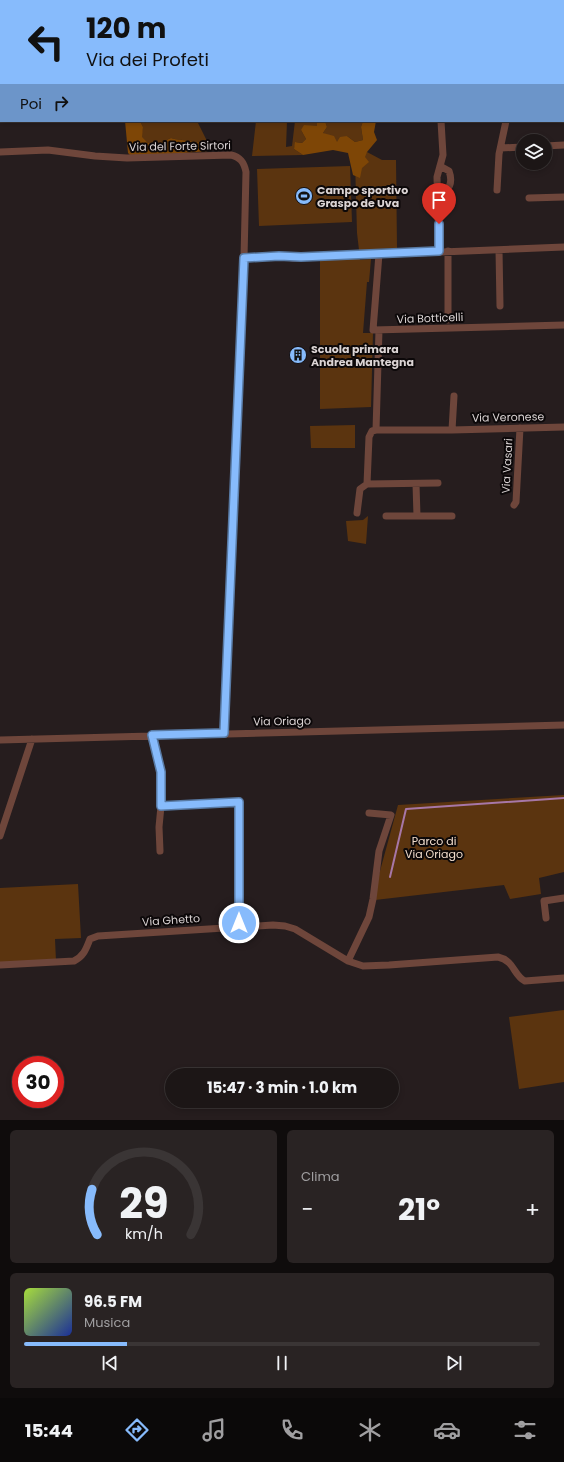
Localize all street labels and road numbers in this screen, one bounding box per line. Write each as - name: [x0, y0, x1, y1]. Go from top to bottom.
- street label: Via del Forte Sirtori: [129, 137, 231, 155]
- street label: Via Botticelli: [396, 309, 464, 327]
- street label: Via Veronese: [472, 408, 544, 426]
- street label: Via Vasari: [498, 438, 516, 494]
- street label: Via Oriago: [253, 712, 311, 730]
- street label: Via Ghetto: [142, 910, 200, 930]

